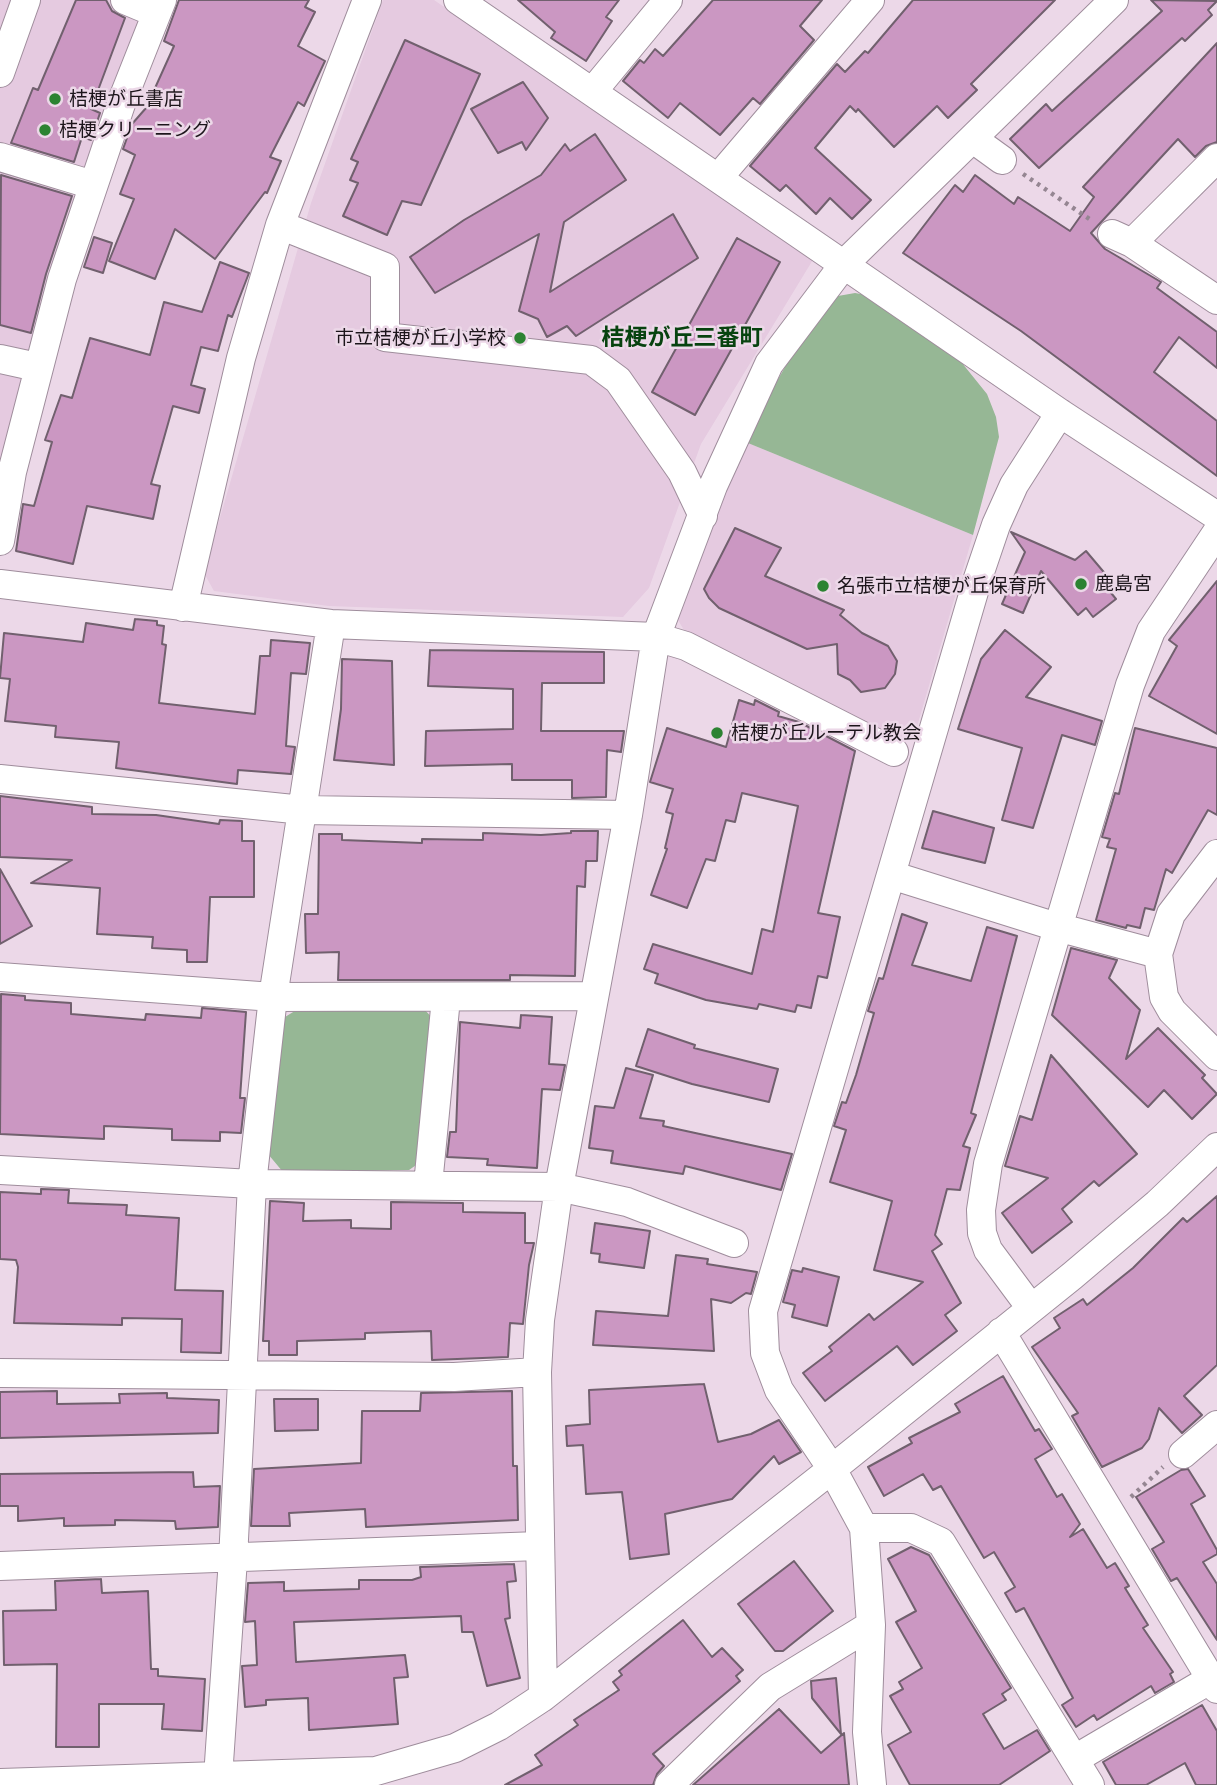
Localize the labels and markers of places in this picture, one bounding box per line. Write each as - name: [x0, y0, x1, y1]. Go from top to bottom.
- place label: 桔梗が丘書店: [69, 88, 183, 110]
- marker: 桔梗が丘書店: [47, 91, 63, 107]
- place label: 桔梗クリーニング: [59, 119, 211, 141]
- marker: 桔梗クリーニング: [37, 122, 53, 138]
- place label: 市立桔梗が丘小学校: [335, 327, 506, 349]
- marker: 市立桔梗が丘小学校: [512, 330, 528, 346]
- place label: 鹿島宮: [1095, 573, 1152, 595]
- place label: 名張市立桔梗が丘保育所: [837, 575, 1046, 597]
- marker: 鹿島宮: [1073, 576, 1089, 592]
- marker: 名張市立桔梗が丘保育所: [815, 578, 831, 594]
- place label: 桔梗が丘ルーテル教会: [731, 722, 921, 744]
- marker: 桔梗が丘ルーテル教会: [709, 725, 725, 741]

